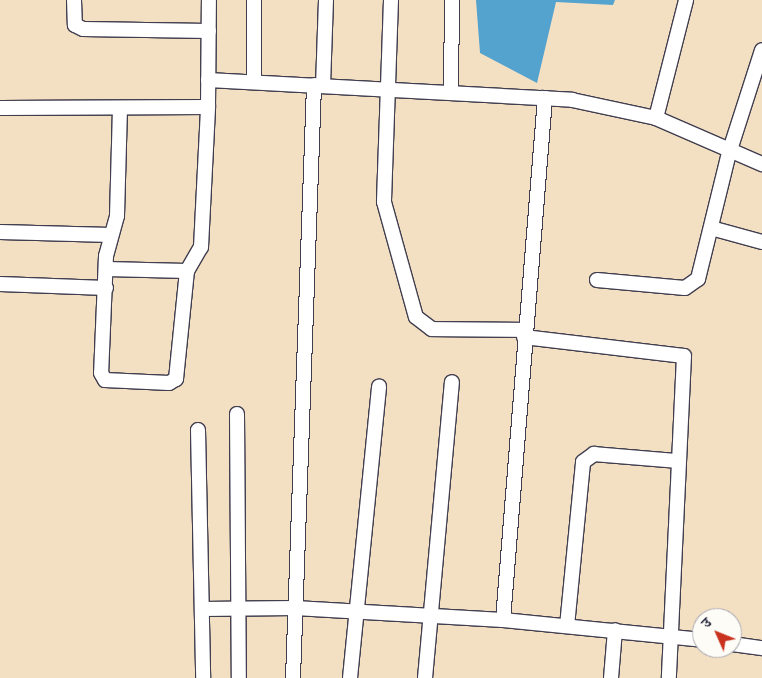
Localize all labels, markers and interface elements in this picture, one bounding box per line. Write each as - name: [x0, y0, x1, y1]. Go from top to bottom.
- north arrow: [692, 608, 742, 658]
- text: उ: [698, 614, 716, 632]

